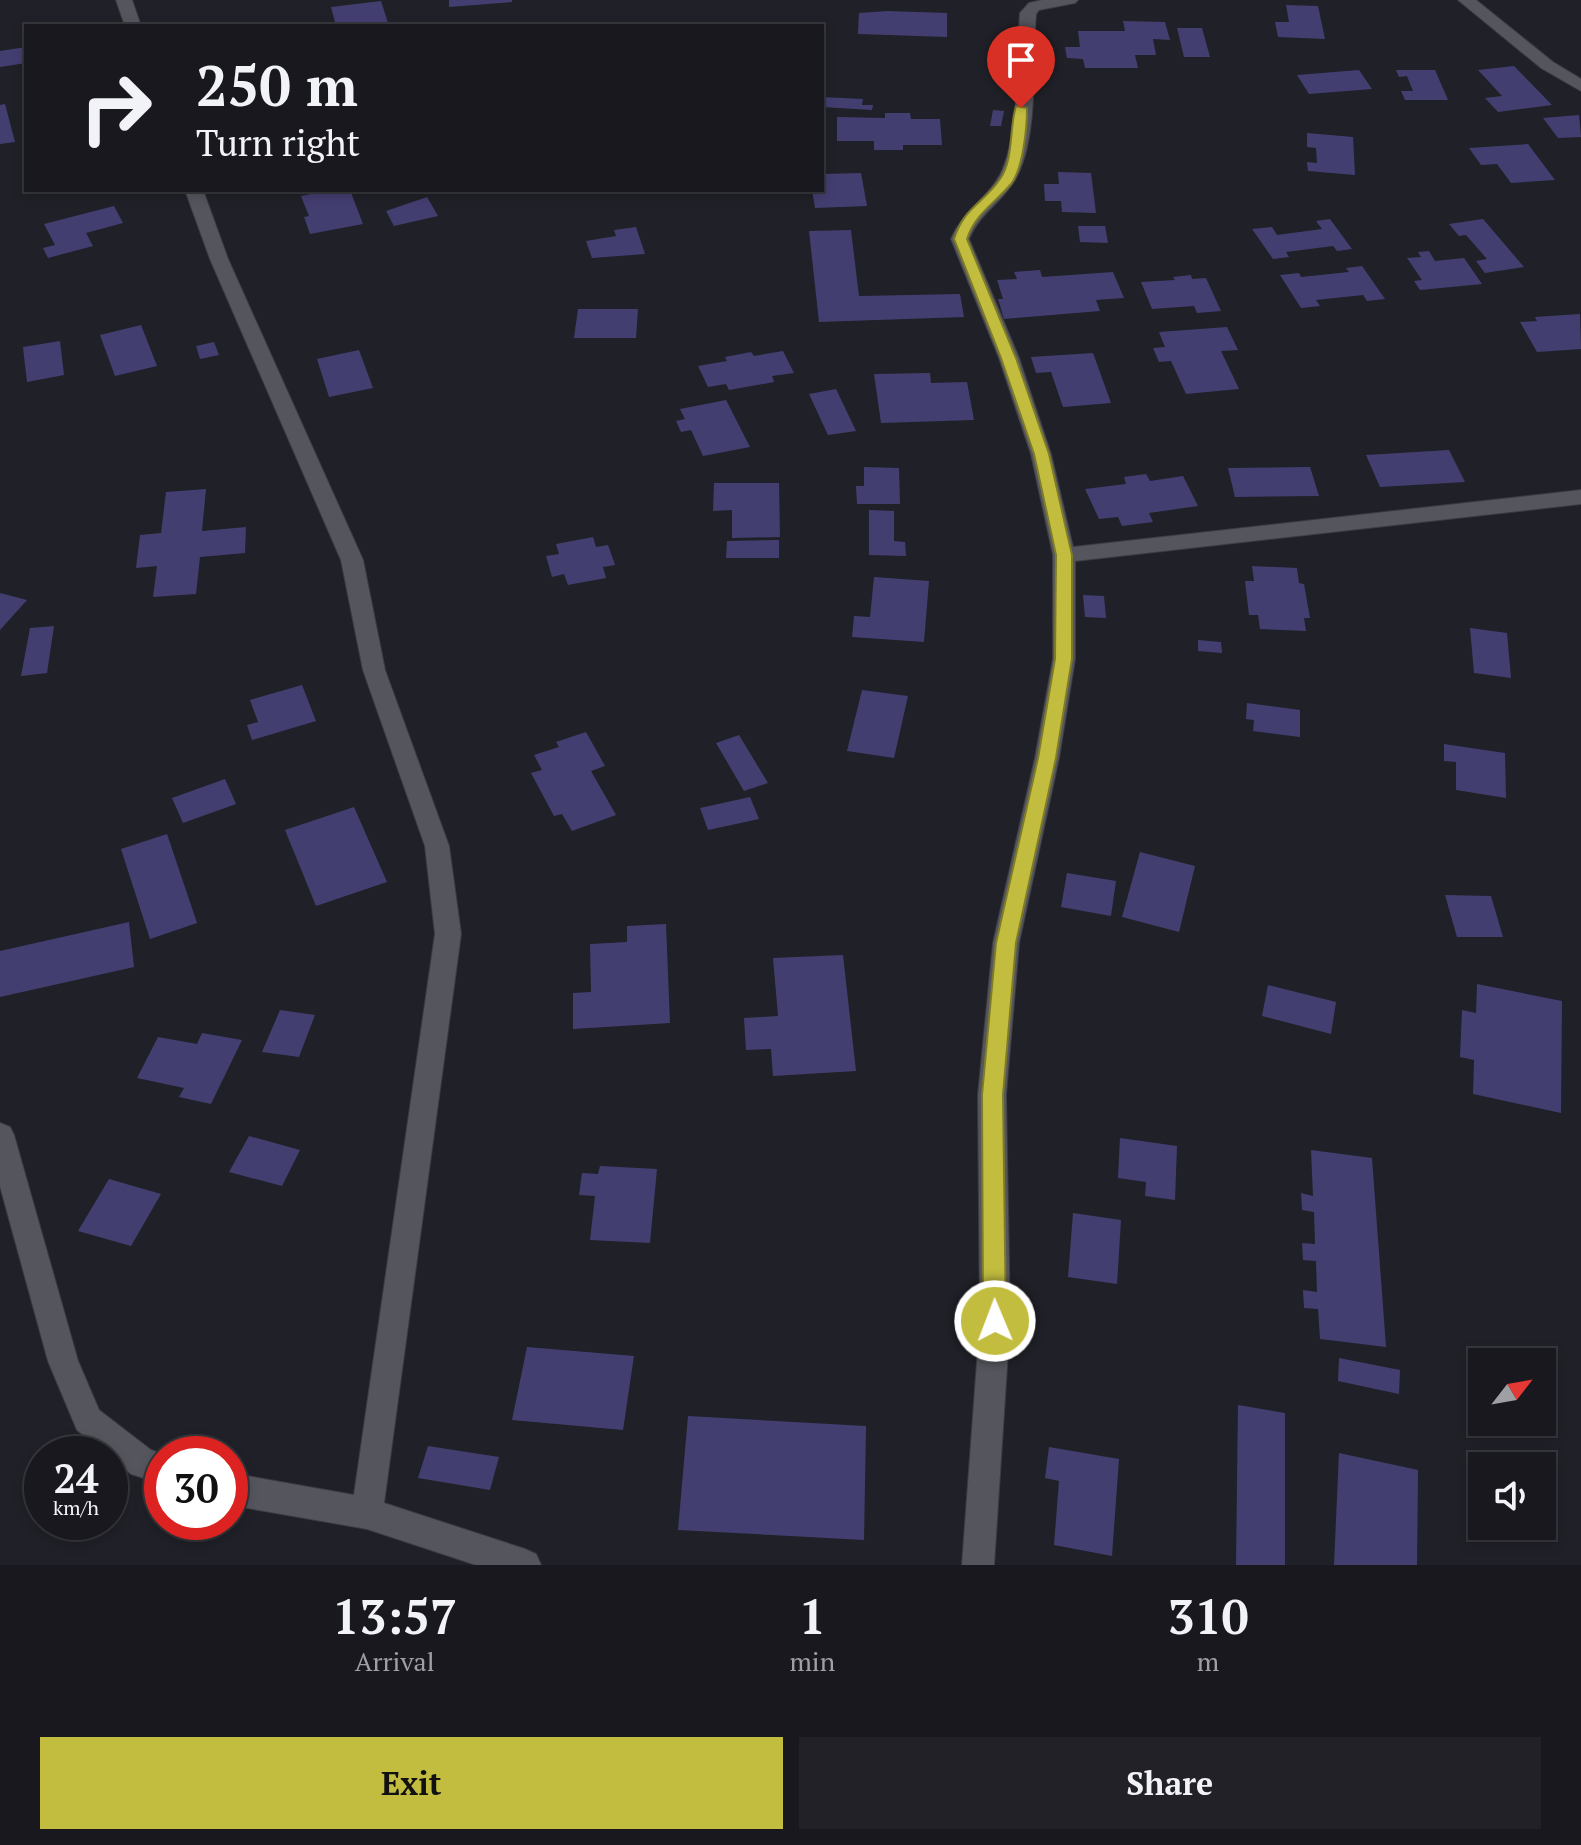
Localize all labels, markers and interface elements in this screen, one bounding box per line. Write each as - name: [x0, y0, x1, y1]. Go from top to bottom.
- pin: [987, 26, 1055, 108]
- icon: arrive: [999, 38, 1043, 82]
- text: 250 m: [196, 48, 358, 122]
- icon: right: [64, 56, 168, 160]
- text: Turn right: [196, 119, 360, 166]
- position arrow: [953, 1279, 1037, 1363]
- north arrow: [1468, 1348, 1556, 1436]
- map controls: [1468, 1348, 1556, 1540]
- speed limit sign: 30: [144, 1436, 248, 1540]
- text: 24: [53, 1451, 99, 1504]
- button: sound: [1468, 1452, 1556, 1540]
- text: km/h: [53, 1494, 99, 1521]
- text: 13:57: [332, 1584, 457, 1648]
- text: 1: [799, 1584, 826, 1648]
- text: 310: [1167, 1584, 1249, 1648]
- text: Arrival: [355, 1644, 435, 1678]
- text: min: [789, 1644, 835, 1678]
- text: m: [1197, 1644, 1219, 1678]
- button: Exit: [40, 1737, 783, 1829]
- button: Share: [799, 1737, 1541, 1829]

